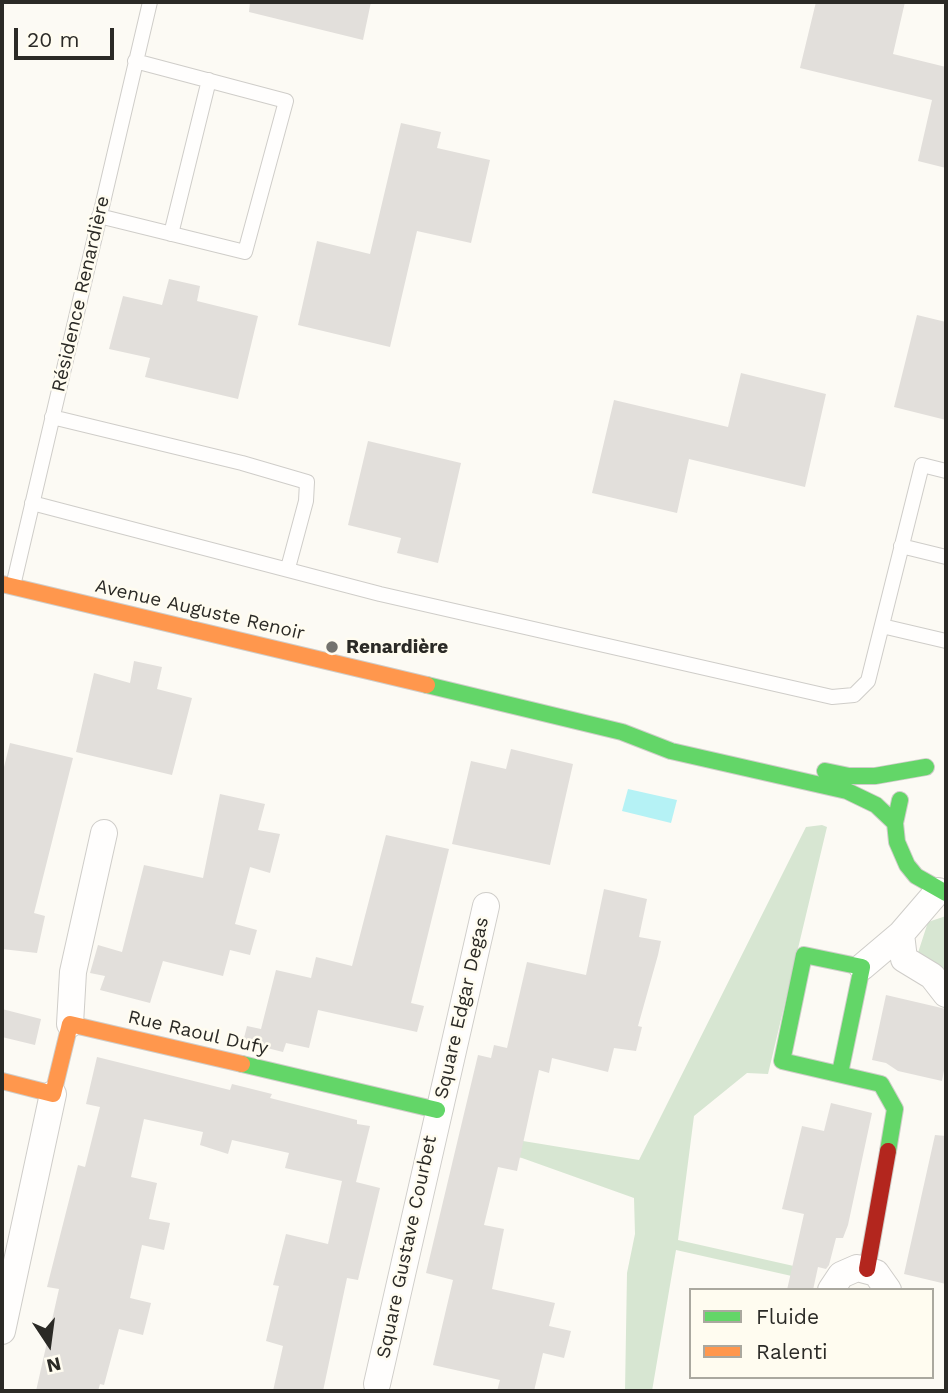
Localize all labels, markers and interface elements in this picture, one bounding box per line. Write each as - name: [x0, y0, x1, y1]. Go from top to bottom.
- scale bar: [18, 14, 117, 58]
- text: 20 m: [27, 27, 79, 52]
- street label: Résidence Renardière: [47, 194, 115, 394]
- street label: Avenue Auguste Renoir: [93, 575, 307, 645]
- place label: Renardière: [346, 636, 448, 658]
- marker: Renardière: [324, 639, 340, 655]
- street label: Square Edgar Degas: [430, 915, 494, 1101]
- street label: Rue Raoul Dufy: [126, 1006, 270, 1060]
- street label: Square Gustave Courbet: [372, 1134, 442, 1360]
- legend: [689, 1288, 934, 1379]
- text: Fluide: [756, 1304, 819, 1329]
- north arrow: [14, 1309, 84, 1379]
- text: Ralenti: [756, 1339, 828, 1364]
- text: N: [44, 1352, 63, 1378]

